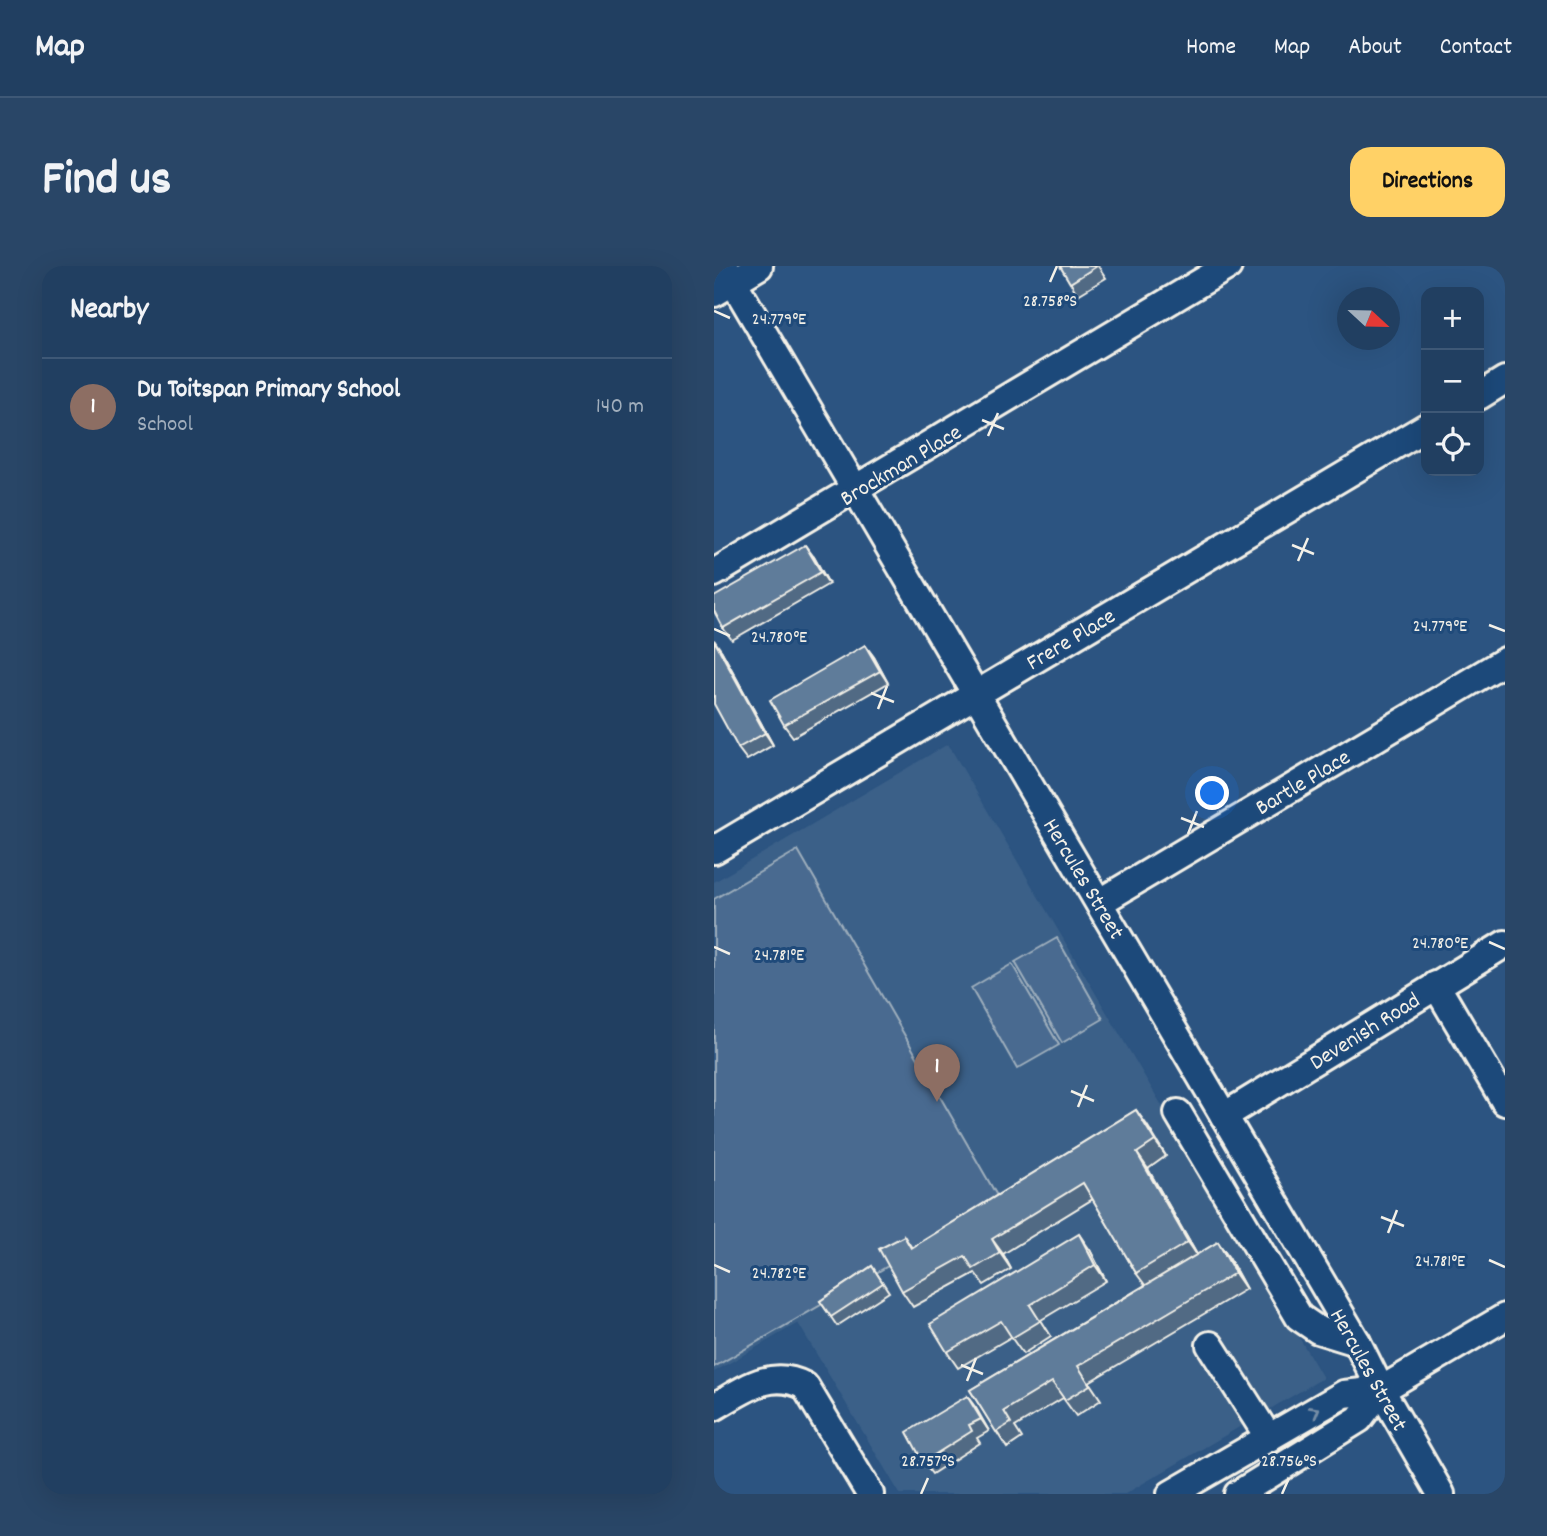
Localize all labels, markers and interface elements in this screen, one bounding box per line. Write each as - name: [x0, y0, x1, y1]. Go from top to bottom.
- text: Map: [35, 25, 85, 72]
- text: Home: [1186, 31, 1236, 65]
- text: Map: [1274, 31, 1310, 65]
- text: About: [1348, 31, 1402, 65]
- text: Contact: [1440, 31, 1512, 65]
- text: Find us: [42, 147, 171, 217]
- button: Directions: [1350, 147, 1505, 217]
- north arrow: [1337, 287, 1400, 350]
- map controls: [1421, 287, 1484, 476]
- button: +: [1421, 287, 1484, 350]
- text: Nearby: [70, 290, 148, 333]
- text: 28.758°S: [1023, 290, 1077, 315]
- text: 24.779°E: [752, 308, 806, 333]
- button: −: [1421, 350, 1484, 413]
- text: Du Toitspan Primary School: [137, 372, 400, 409]
- text: 1: [90, 391, 96, 424]
- text: 140 m: [596, 391, 644, 424]
- text: School: [137, 409, 193, 442]
- button: locate: [1421, 413, 1484, 476]
- street label: Brockman Place: [835, 418, 969, 516]
- street label: Frere Place: [1021, 601, 1123, 681]
- text: 24.779°E: [1413, 615, 1467, 640]
- text: 24.780°E: [751, 626, 807, 651]
- street label: Bartle Place: [1250, 743, 1358, 825]
- your location: [1195, 776, 1229, 810]
- street label: Hercules Street: [1033, 813, 1131, 947]
- text: 24.780°E: [1412, 932, 1468, 957]
- text: 24.781°E: [754, 944, 804, 969]
- street label: Devenish Road: [1304, 986, 1428, 1080]
- pin: 1: [914, 1044, 960, 1102]
- text: 24.781°E: [1415, 1250, 1465, 1275]
- text: 24.782°E: [752, 1262, 806, 1287]
- street label: Hercules Street: [1320, 1303, 1414, 1438]
- one-way arrow: [1308, 1407, 1321, 1420]
- text: 28.757°S: [901, 1450, 955, 1475]
- text: 28.756°S: [1261, 1450, 1317, 1475]

